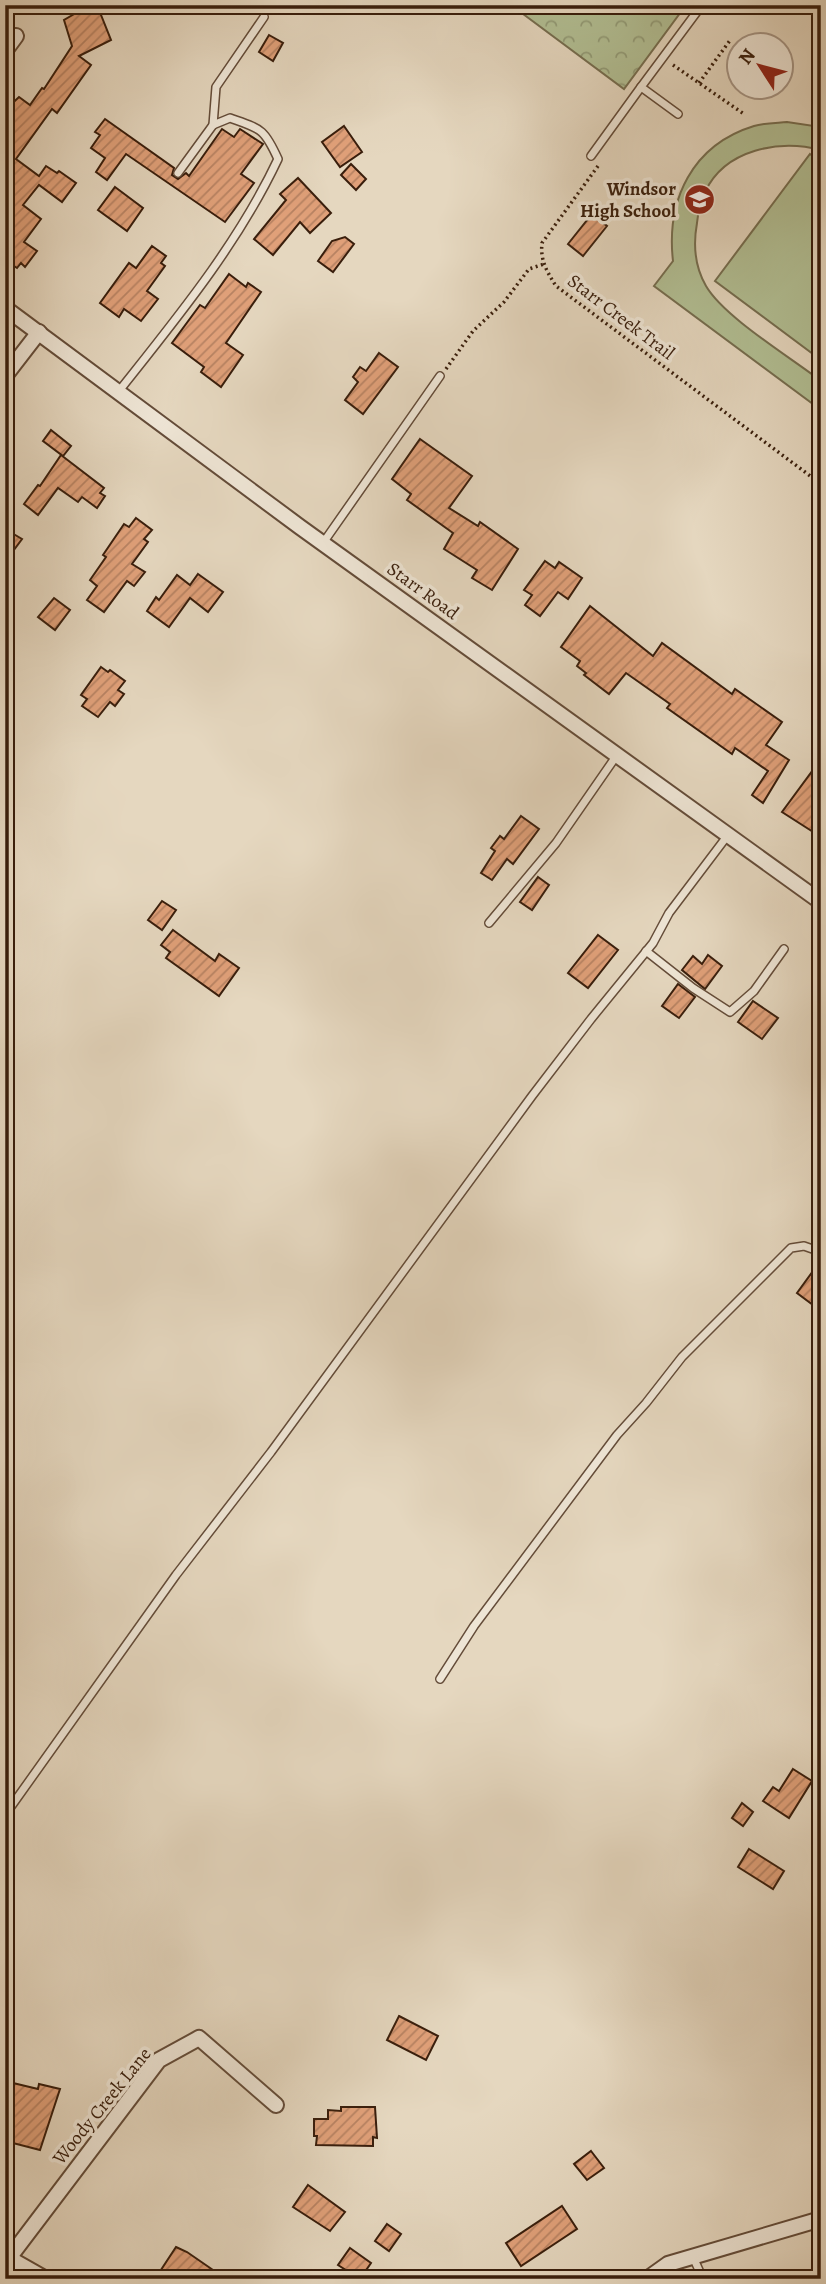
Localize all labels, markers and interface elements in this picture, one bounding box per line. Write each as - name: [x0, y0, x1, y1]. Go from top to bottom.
- north arrow: [724, 32, 794, 102]
- text: N: [732, 43, 762, 70]
- place label: Windsor High School: [580, 176, 676, 224]
- school or university icon: Windsor High School: [682, 183, 716, 217]
- street label: Starr Creek Trail: [562, 268, 680, 366]
- street label: Starr Road: [382, 556, 465, 626]
- street label: Woody Creek Lane: [46, 2042, 157, 2171]

